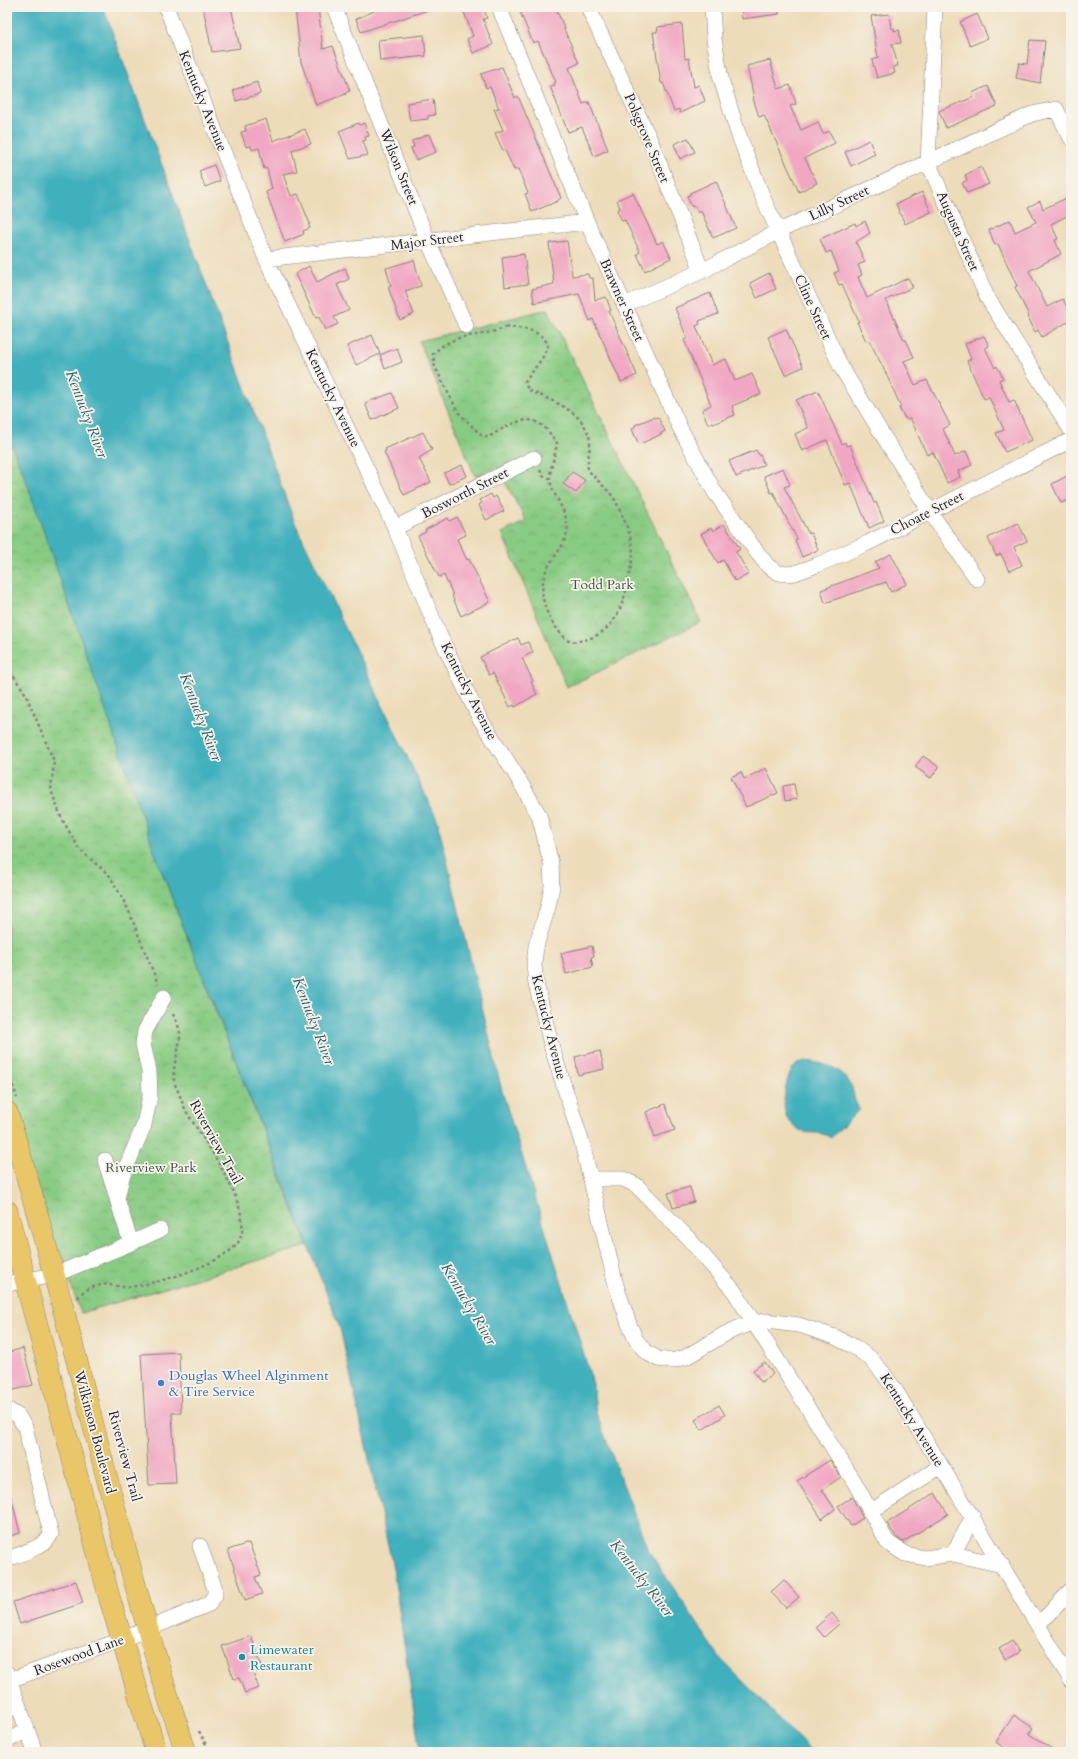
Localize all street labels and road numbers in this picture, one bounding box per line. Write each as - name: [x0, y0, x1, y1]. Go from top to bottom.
- street label: Kentucky Avenue: [174, 48, 232, 154]
- street label: Polsgrove Street: [620, 90, 675, 186]
- street label: Wilson Street: [375, 125, 423, 208]
- street label: Lilly Street: [806, 181, 873, 225]
- street label: Augusta Street: [932, 188, 984, 275]
- street label: Major Street: [389, 227, 465, 255]
- street label: Brawner Street: [595, 256, 649, 345]
- street label: Cline Street: [790, 271, 837, 343]
- street label: Kentucky Avenue: [301, 346, 365, 450]
- street label: Bosworth Street: [418, 463, 512, 523]
- street label: Choate Street: [887, 486, 968, 540]
- street label: Kentucky Avenue: [436, 639, 502, 743]
- street label: Kentucky Avenue: [527, 973, 571, 1081]
- street label: Riverview Trail: [185, 1097, 247, 1188]
- street label: Wilkinson Boulevard: [69, 1367, 121, 1496]
- street label: Kentucky Avenue: [876, 1369, 948, 1471]
- street label: Riverview Trail: [104, 1408, 146, 1504]
- street label: Rosewood Lane: [31, 1630, 127, 1680]

